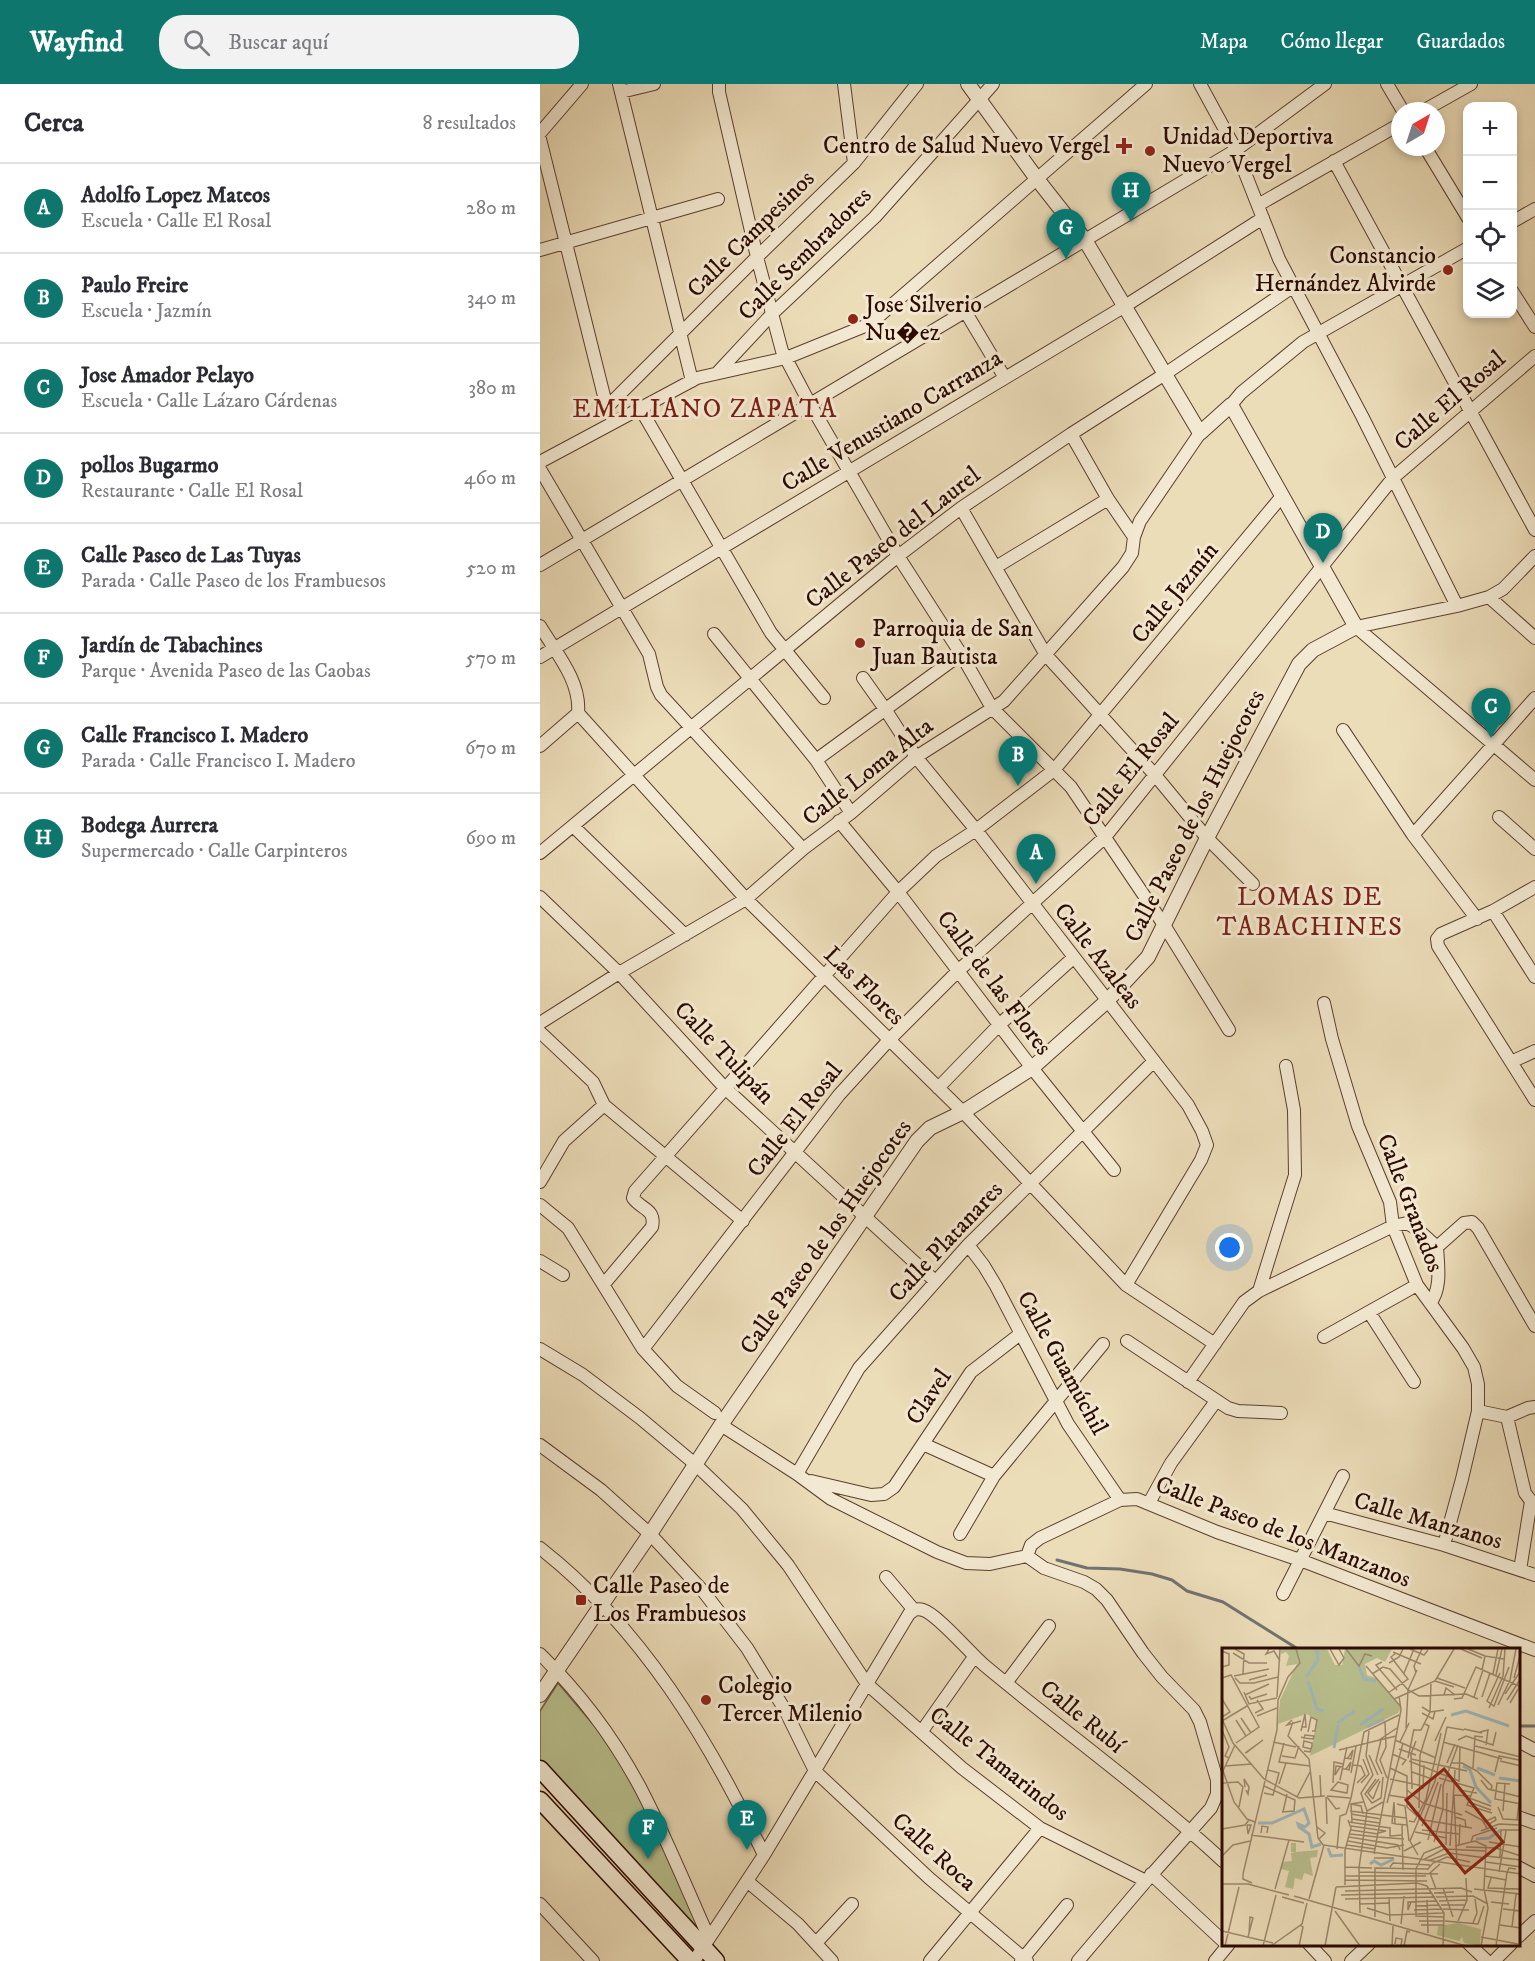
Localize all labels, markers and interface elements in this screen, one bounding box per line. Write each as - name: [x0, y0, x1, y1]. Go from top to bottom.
- search box: [159, 15, 579, 69]
- text: Wayfind: [30, 25, 123, 60]
- icon: search: [180, 26, 213, 59]
- text: Buscar aquí: [228, 29, 328, 56]
- text: Mapa: [1200, 29, 1248, 55]
- text: Cómo llegar: [1281, 29, 1383, 55]
- text: Guardados: [1416, 29, 1505, 55]
- north arrow: [1391, 102, 1445, 156]
- map controls: [1463, 102, 1517, 318]
- button: +: [1463, 102, 1517, 156]
- text: Cerca: [24, 107, 84, 140]
- text: 8 resultados: [422, 111, 516, 136]
- place label: Unidad Deportiva Nuevo Vergel: [1162, 122, 1334, 180]
- place label: Centro de Salud Nuevo Vergel: [823, 131, 1111, 161]
- marker: Centro de Salud Nuevo Vergel: [1115, 137, 1133, 155]
- marker: Unidad Deportiva Nuevo Vergel: [1143, 144, 1157, 158]
- button: −: [1463, 156, 1517, 210]
- street label: Calle Campesinos: [681, 164, 821, 304]
- pin: H: [1112, 172, 1150, 222]
- street label: Calle Sembradores: [732, 181, 878, 327]
- text: Adolfo Lopez Mateos: [81, 182, 270, 209]
- text: A: [37, 196, 50, 221]
- text: 280 m: [466, 196, 516, 221]
- text: Escuela · Calle El Rosal: [81, 209, 271, 234]
- pin: G: [1046, 210, 1086, 259]
- button: locate: [1463, 210, 1517, 264]
- place label: Constancio Hernández Alvirde: [1255, 241, 1436, 299]
- marker: Constancio Hernández Alvirde: [1441, 263, 1455, 277]
- button: layers: [1463, 264, 1517, 318]
- text: Paulo Freire: [81, 272, 188, 299]
- text: B: [37, 286, 50, 311]
- text: 340 m: [467, 286, 516, 311]
- place label: Jose Silverio Nu�ez: [863, 290, 982, 348]
- text: Escuela · Jazmín: [81, 299, 212, 324]
- marker: Jose Silverio Nu�ez: [846, 312, 860, 326]
- street label: Calle Venustiano Carranza: [776, 343, 1008, 499]
- street label: Calle El Rosal: [1388, 344, 1512, 458]
- text: Jose Amador Pelayo: [81, 362, 254, 389]
- text: C: [37, 376, 50, 401]
- text: 380 m: [468, 376, 516, 401]
- text: Escuela · Calle Lázaro Cárdenas: [81, 389, 337, 414]
- district label: EMILIANO ZAPATA: [572, 393, 838, 426]
- text: pollos Bugarmo: [81, 452, 219, 479]
- street label: Calle Paseo del Laurel: [799, 460, 987, 616]
- text: D: [36, 466, 51, 491]
- text: 460 m: [464, 466, 516, 491]
- text: Restaurante · Calle El Rosal: [81, 479, 303, 504]
- pin: D: [1304, 514, 1342, 563]
- street label: Calle Jazmín: [1125, 536, 1225, 650]
- text: Calle Paseo de Las Tuyas: [81, 542, 301, 569]
- text: E: [36, 556, 51, 581]
- text: 520 m: [466, 556, 516, 581]
- text: Parada · Calle Paseo de los Frambuesos: [81, 569, 386, 594]
- place label: Parroquia de San Juan Bautista: [870, 614, 1033, 672]
- text: Jardín de Tabachines: [81, 632, 263, 659]
- marker: Parroquia de San Juan Bautista: [853, 636, 867, 650]
- text: F: [37, 646, 50, 671]
- text: 570 m: [465, 646, 516, 671]
- text: Parque · Avenida Paseo de las Caobas: [81, 659, 371, 684]
- street label: Calle Paseo de los Huejocotes: [1118, 684, 1272, 948]
- pin: C: [1472, 688, 1510, 738]
- street label: Calle El Rosal: [1076, 706, 1187, 833]
- street label: Calle Loma Alta: [796, 711, 940, 833]
- text: Calle Francisco I. Madero: [81, 722, 308, 749]
- text: G: [37, 736, 50, 761]
- text: 670 m: [465, 736, 516, 761]
- pin: B: [998, 736, 1038, 786]
- text: Parada · Calle Francisco I. Madero: [81, 749, 355, 774]
- text: Bodega Aurrera: [81, 812, 218, 839]
- text: H: [35, 826, 52, 851]
- text: 690 m: [466, 826, 516, 851]
- pin: A: [1016, 834, 1056, 884]
- text: Supermercado · Calle Carpinteros: [81, 839, 347, 864]
- district label: LOMAS DE TABACHINES: [1217, 881, 1403, 944]
- street label: Calle Azaleas: [1047, 897, 1149, 1015]
- street label: Calle de las Flores: [930, 905, 1058, 1061]
- street label: Las Flores: [817, 940, 911, 1032]
- street label: Calle Tulipán: [667, 995, 781, 1111]
- street label: Calle El Rosal: [741, 1056, 850, 1184]
- street label: Calle Paseo de los Huejocotes: [733, 1114, 919, 1360]
- street label: Calle Granados: [1370, 1130, 1450, 1276]
- street label: Calle Platanares: [882, 1175, 1010, 1309]
- your location: [1215, 1233, 1244, 1262]
- street label: Calle Guamúchil: [1010, 1286, 1114, 1441]
- street label: Clavel: [900, 1363, 959, 1431]
- street label: Calle Paseo de los Manzanos: [1151, 1469, 1415, 1595]
- street label: Calle Manzanos: [1350, 1485, 1506, 1557]
- place label: Calle Paseo de Los Frambuesos: [593, 1571, 746, 1629]
- marker: Calle Paseo de Los Frambuesos: [574, 1593, 588, 1607]
- inset map: [1222, 1648, 1520, 1946]
- place label: Colegio Tercer Milenio: [718, 1671, 862, 1729]
- street label: Calle Rubí: [1033, 1674, 1132, 1761]
- marker: Colegio Tercer Milenio: [699, 1693, 713, 1707]
- street label: Calle Tamarindos: [923, 1700, 1075, 1828]
- pin: E: [728, 1800, 766, 1850]
- street label: Calle Roca: [885, 1806, 983, 1898]
- pin: F: [628, 1810, 668, 1859]

